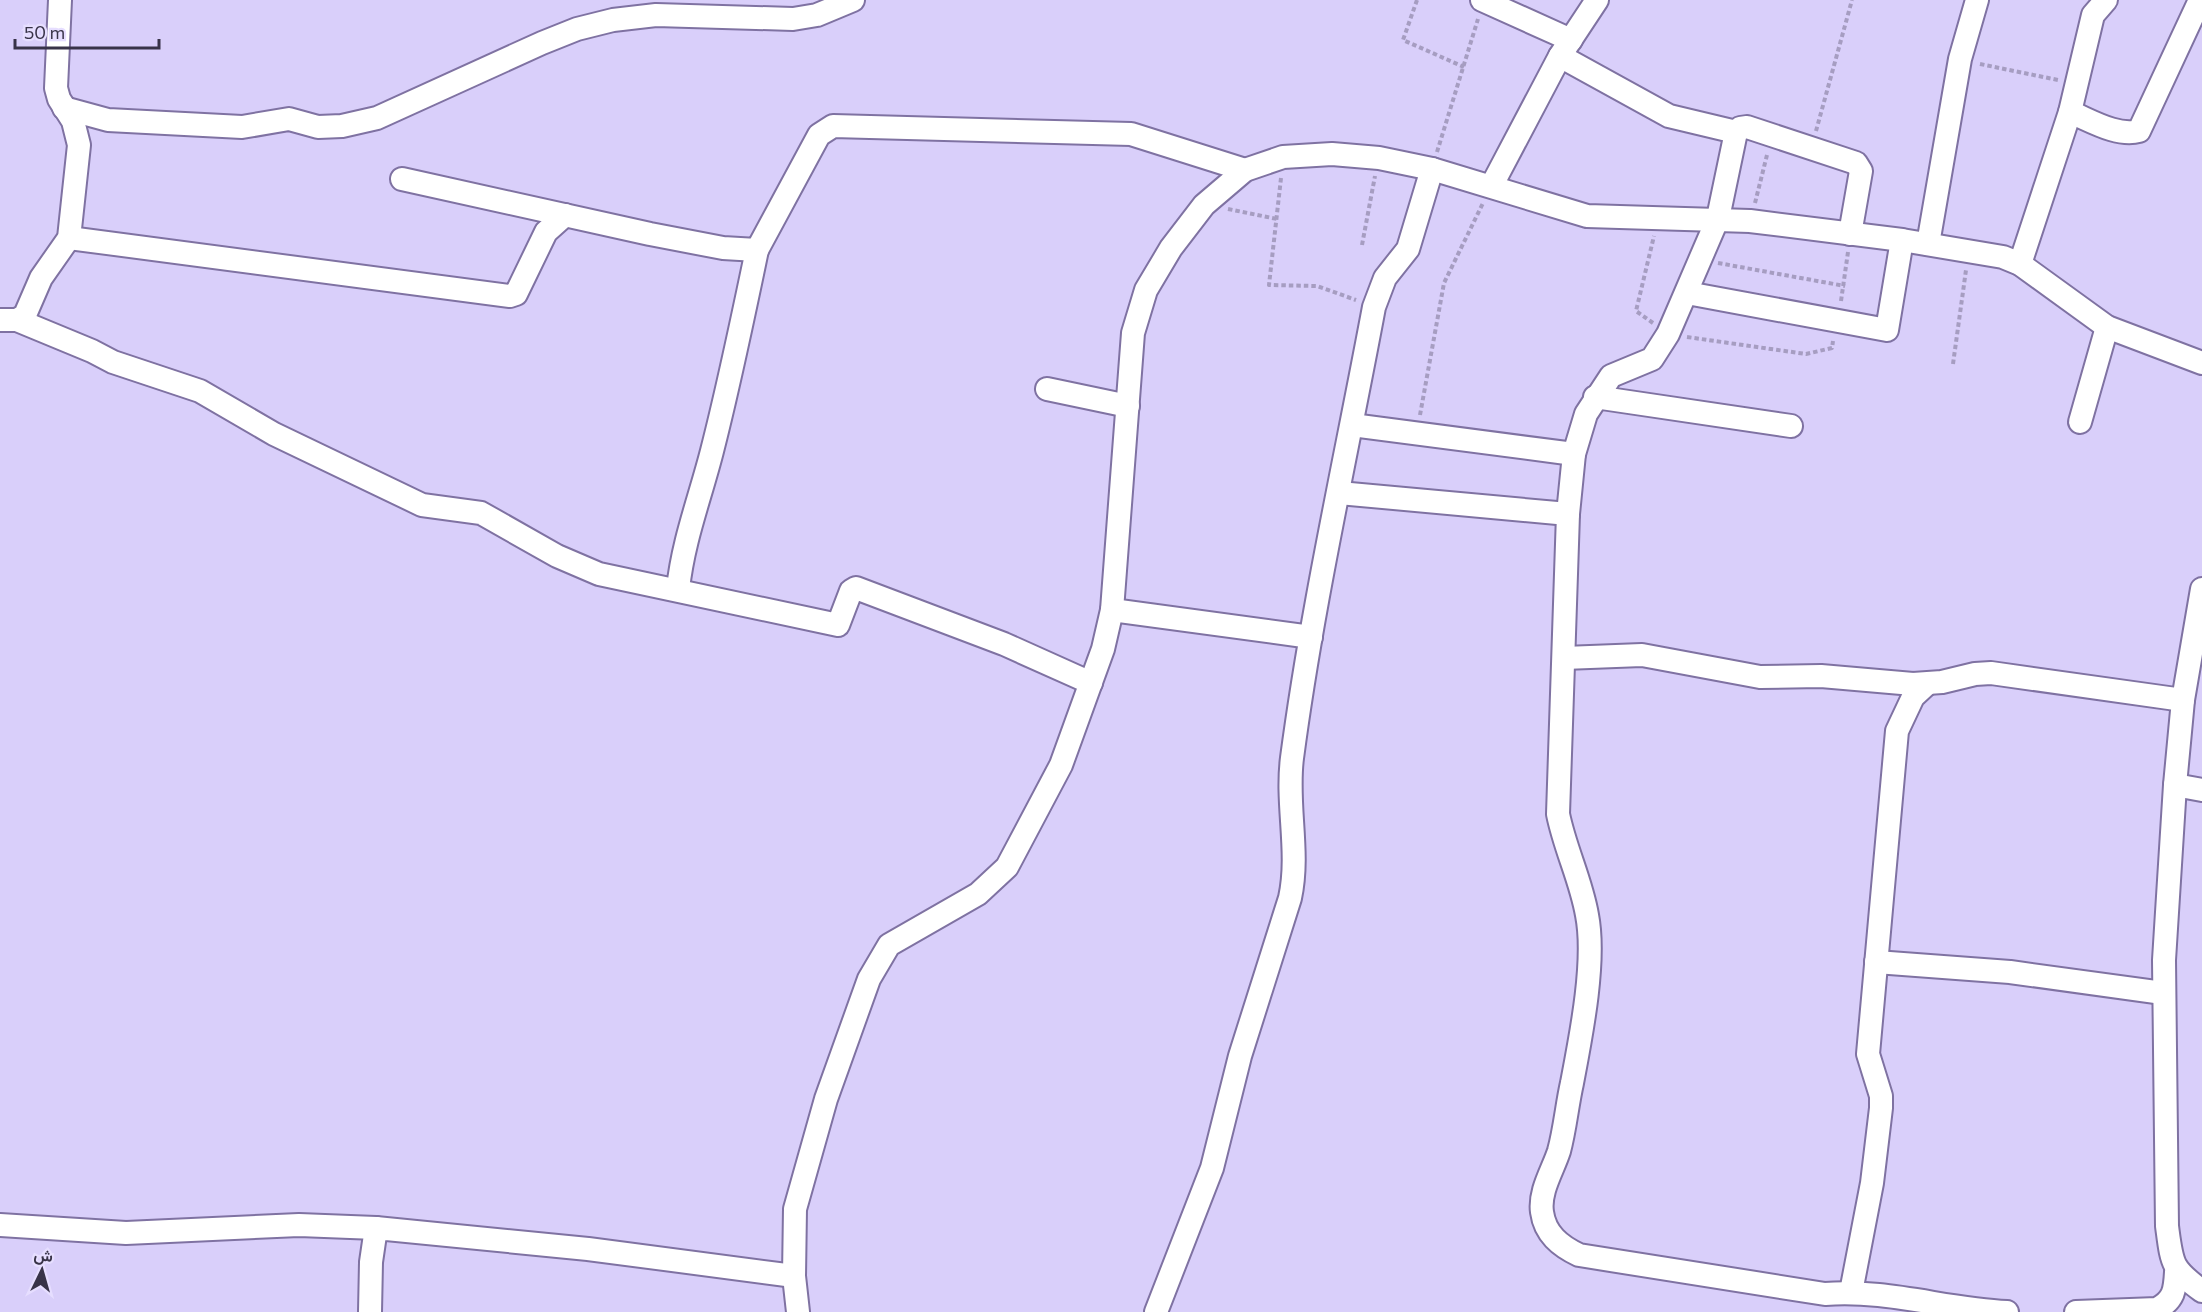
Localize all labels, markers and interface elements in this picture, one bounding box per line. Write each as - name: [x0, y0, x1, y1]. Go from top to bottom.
- scale bar: [15, 12, 159, 50]
- text: 50 m: [24, 21, 65, 43]
- north arrow: [12, 1240, 72, 1300]
- text: ش: [33, 1244, 54, 1266]

